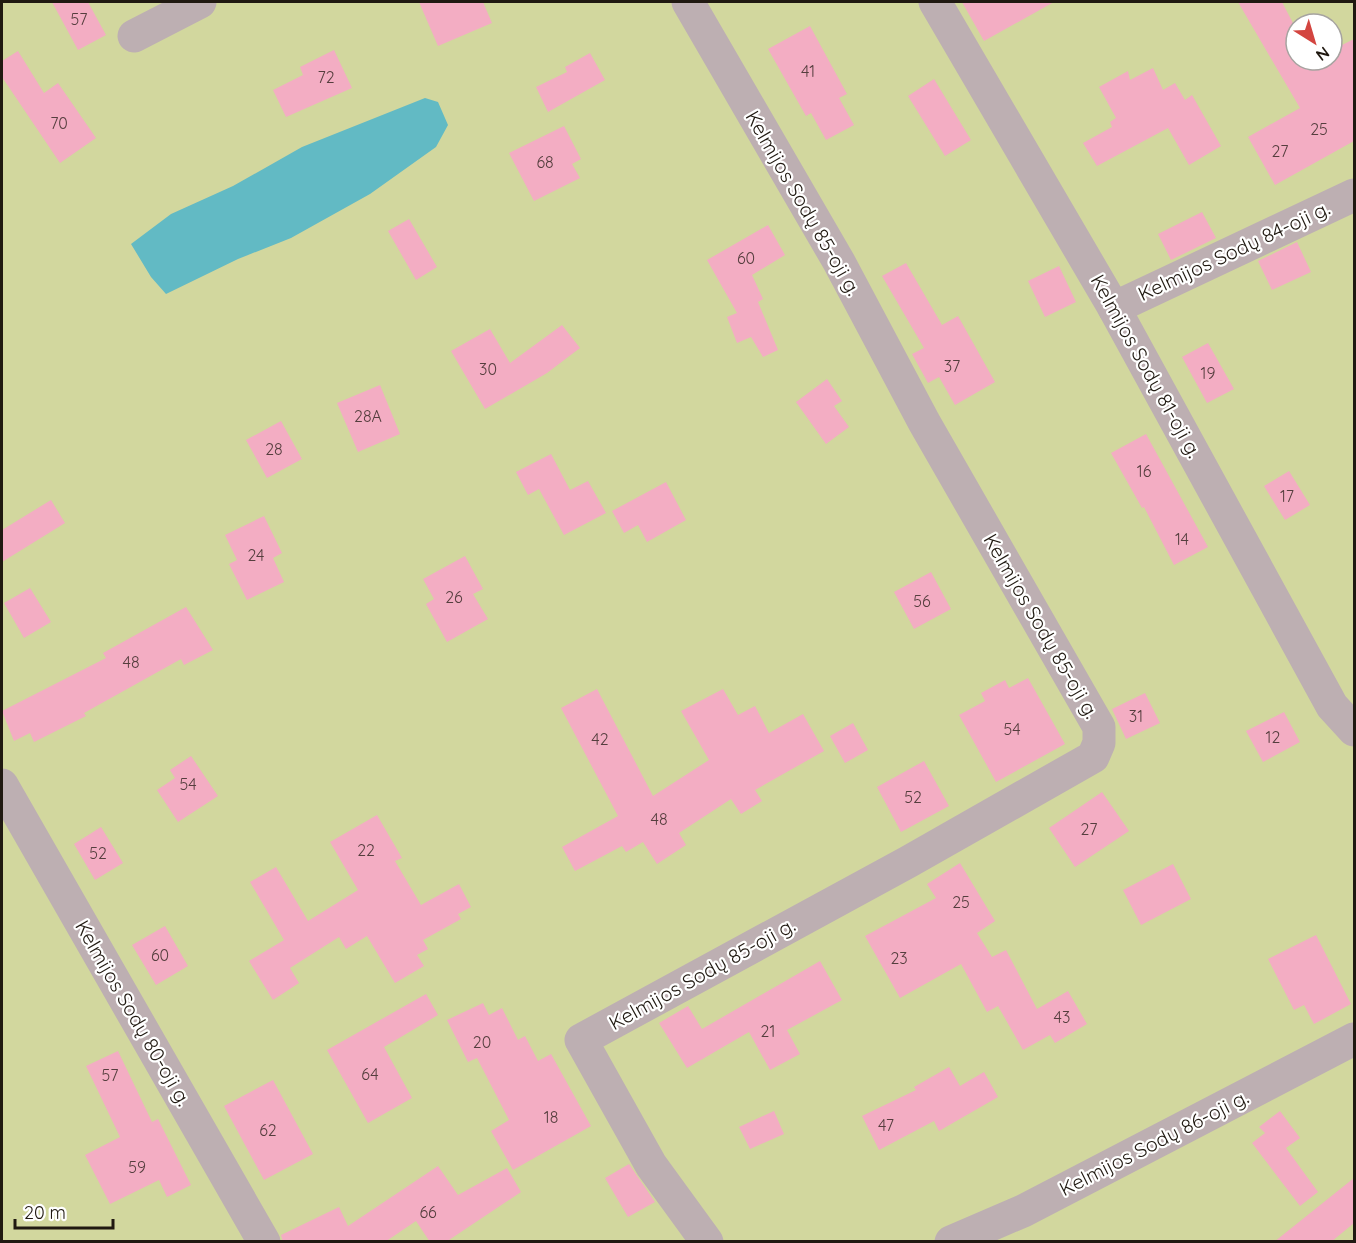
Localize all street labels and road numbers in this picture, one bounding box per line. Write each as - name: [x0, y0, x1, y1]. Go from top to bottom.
- street label: Kelmijos Sodų 85-oji g.: [740, 106, 867, 300]
- street label: Kelmijos Sodų 84-oji g.: [1134, 195, 1334, 306]
- street label: Kelmijos Sodų 81-oji g.: [1086, 270, 1207, 462]
- street label: Kelmijos Sodų 85-oji g.: [978, 529, 1105, 723]
- street label: Kelmijos Sodų 85-oji g.: [604, 912, 799, 1035]
- street label: Kelmijos Sodų 80-oji g.: [70, 915, 197, 1110]
- street label: Kelmijos Sodų 86-oji g.: [1055, 1084, 1253, 1201]

